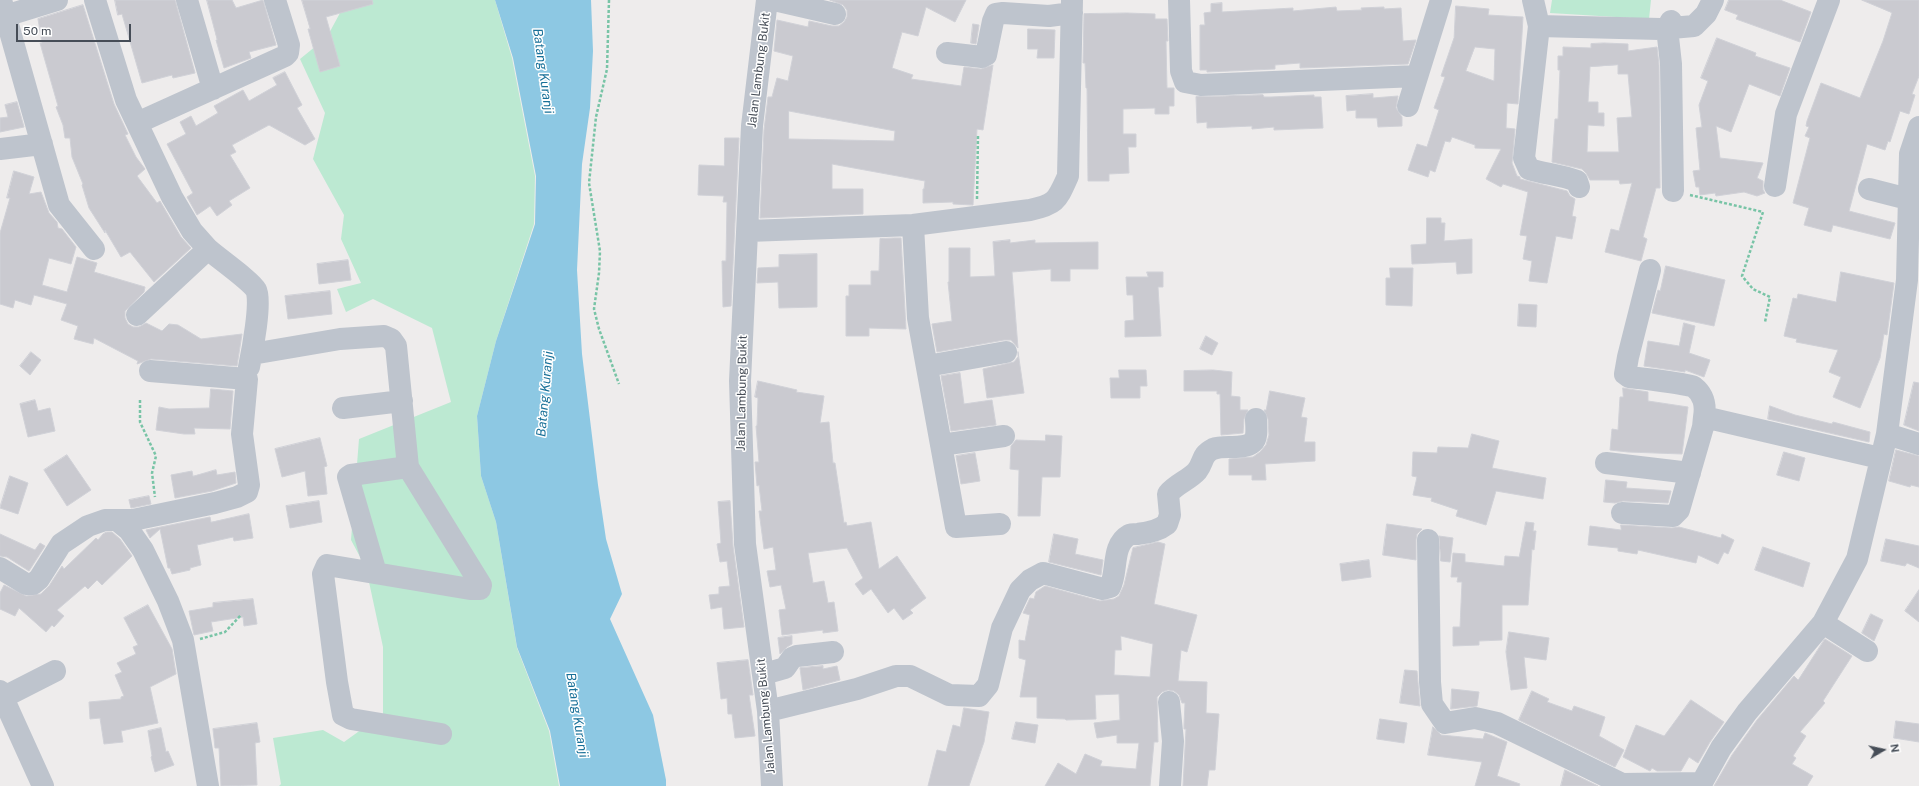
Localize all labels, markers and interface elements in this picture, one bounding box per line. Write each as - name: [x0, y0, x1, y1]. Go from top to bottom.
- street label: Jalan Lambung Bukit: [745, 12, 773, 128]
- scale bar: [18, 16, 133, 42]
- text: 50 m: [23, 24, 51, 38]
- water label: Batang Kuranji: [529, 27, 557, 115]
- street label: Jalan Lambung Bukit: [734, 335, 750, 451]
- water label: Batang Kuranji: [533, 351, 557, 437]
- street label: Jalan Lambung Bukit: [754, 658, 778, 774]
- water label: Batang Kuranji: [563, 671, 591, 759]
- north arrow: [1863, 730, 1903, 770]
- text: N: [1888, 743, 1901, 753]

